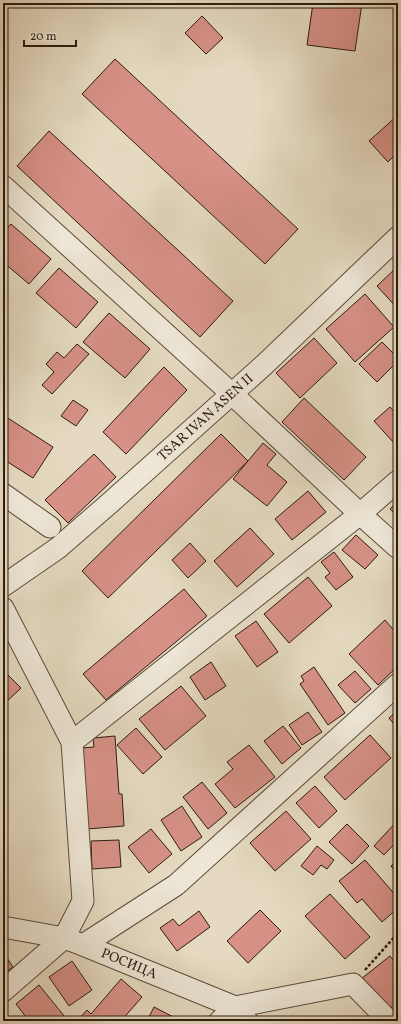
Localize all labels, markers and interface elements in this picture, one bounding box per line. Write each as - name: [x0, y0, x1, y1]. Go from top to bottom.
- scale bar: [24, 22, 76, 48]
- text: 20 m: [30, 29, 57, 45]
- street label: TSAR IVAN ASEN II: [154, 369, 258, 465]
- street label: РОСИЦА: [98, 944, 160, 984]

